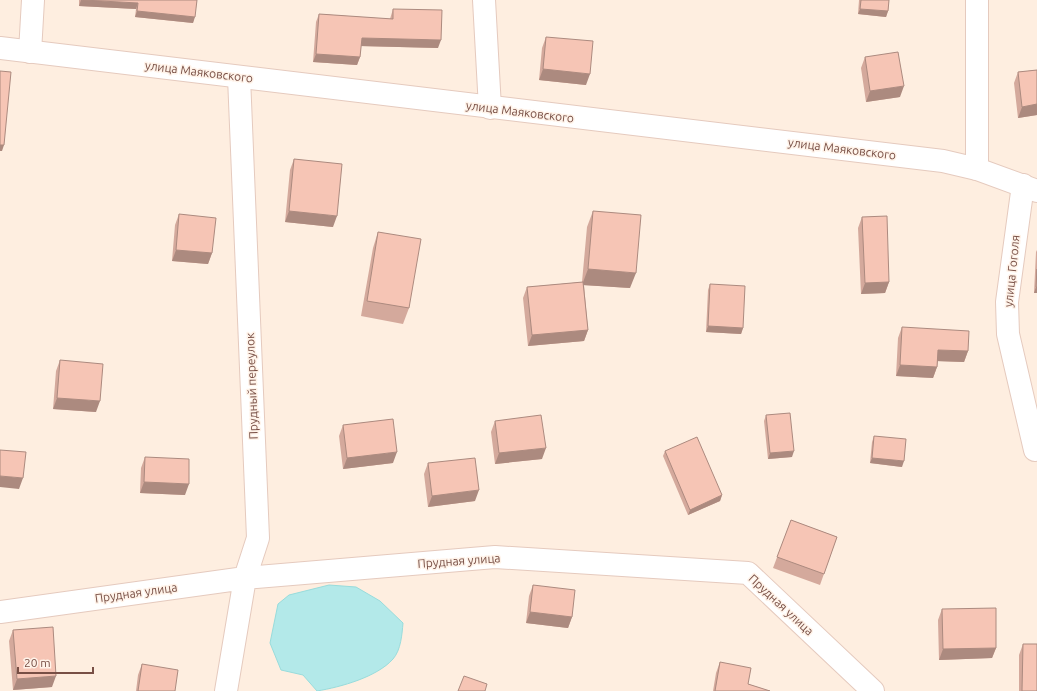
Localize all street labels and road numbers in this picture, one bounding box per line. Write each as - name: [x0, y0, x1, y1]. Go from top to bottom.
- street label: улица Маяковского: [144, 58, 254, 85]
- street label: улица Маяковского: [465, 98, 575, 125]
- street label: улица Маяковского: [787, 135, 897, 162]
- street label: улица Гоголя: [1001, 234, 1022, 308]
- street label: Прудный переулок: [243, 332, 260, 440]
- street label: Прудная улица: [417, 551, 501, 570]
- street label: Прудная улица: [746, 572, 816, 638]
- street label: Прудная улица: [94, 580, 178, 605]

